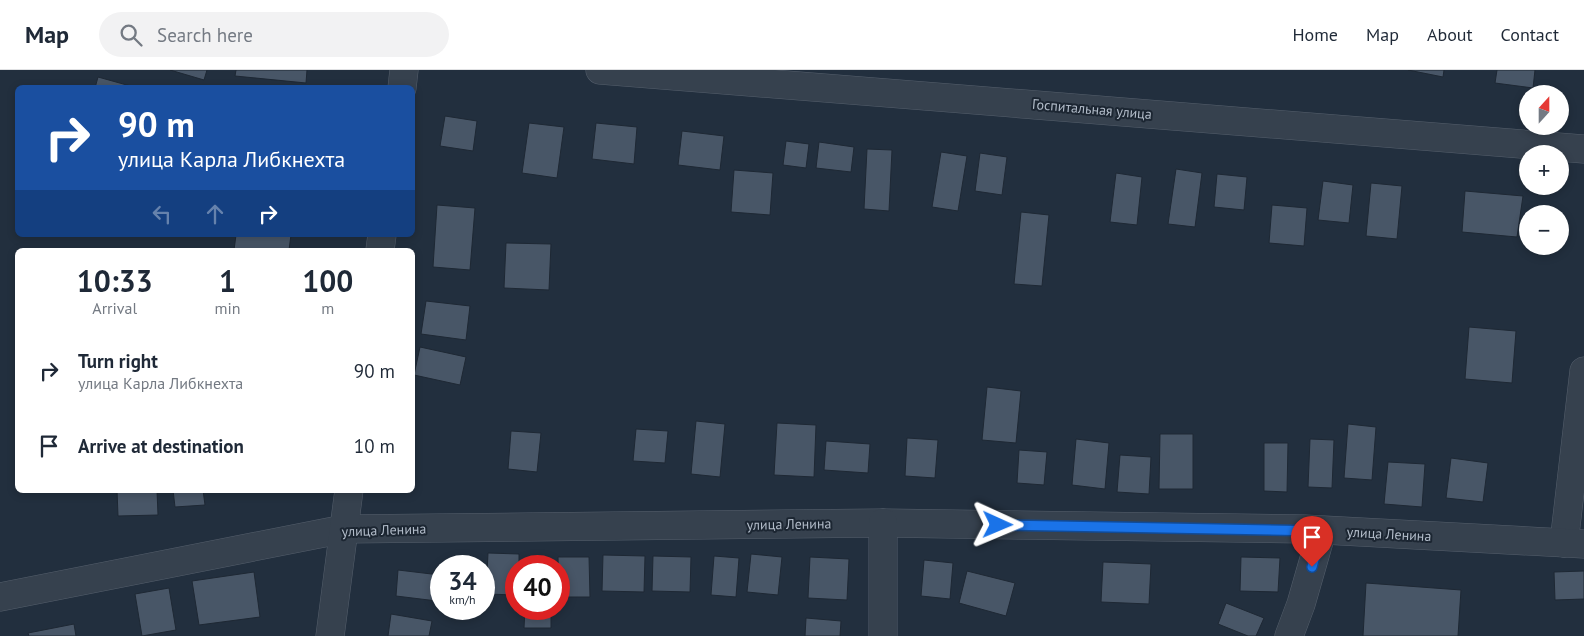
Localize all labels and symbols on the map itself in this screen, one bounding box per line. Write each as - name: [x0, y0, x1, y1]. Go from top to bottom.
- north arrow: [1519, 85, 1569, 135]
- street label: Госпитальная улица: [1031, 95, 1153, 123]
- position arrow: [971, 498, 1023, 550]
- street label: улица Ленина: [746, 514, 832, 534]
- pin: [1291, 516, 1333, 567]
- street label: улица Ленина: [341, 520, 427, 540]
- street label: улица Ленина: [1346, 523, 1432, 545]
- speed limit sign: 40: [505, 555, 570, 620]

